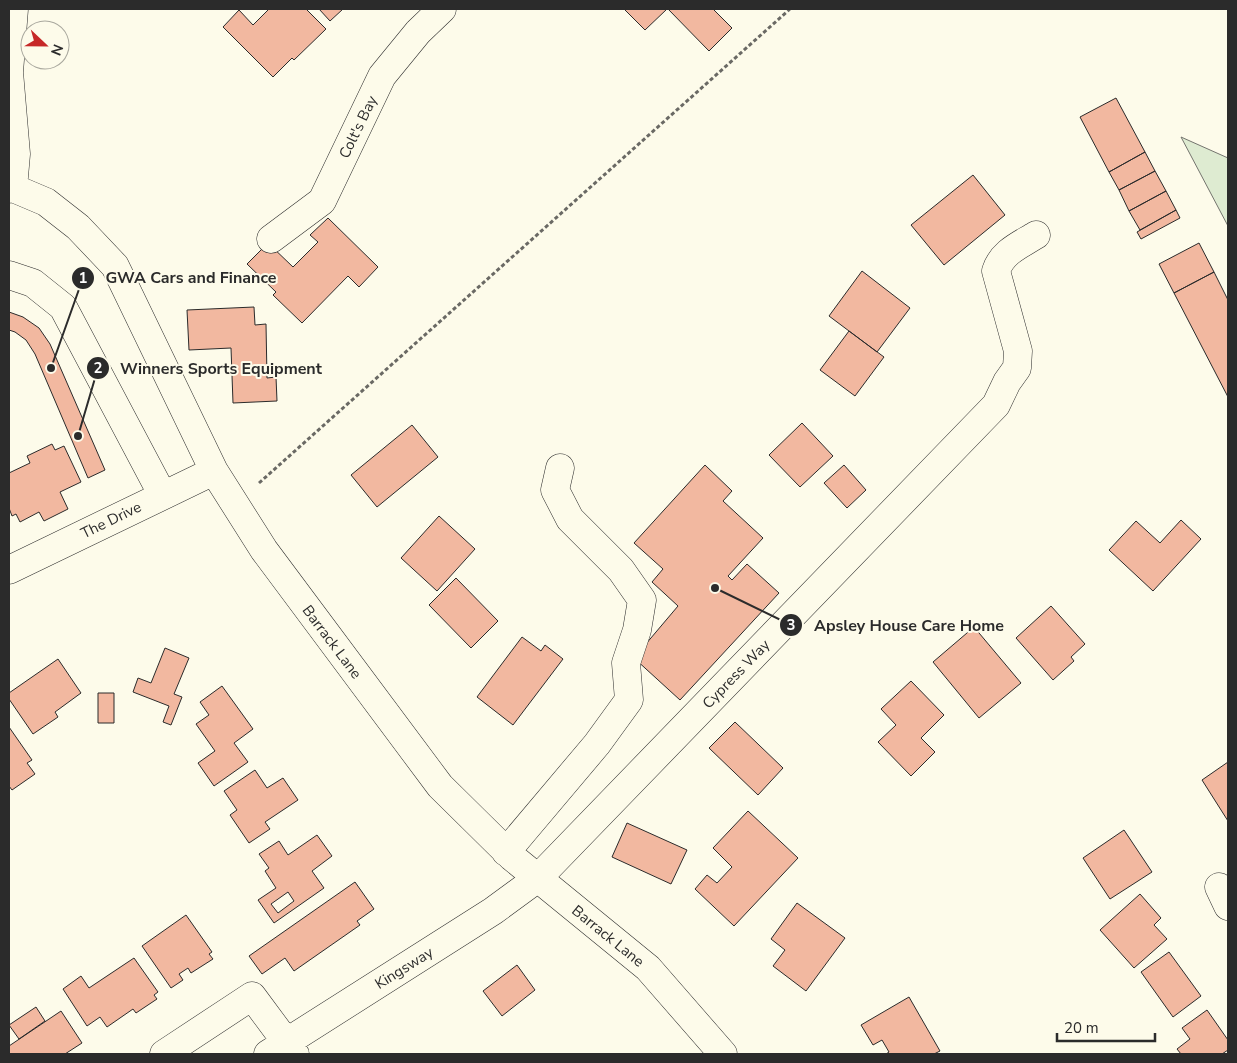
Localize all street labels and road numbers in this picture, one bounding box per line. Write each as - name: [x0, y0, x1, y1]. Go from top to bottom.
- street label: Colt's Bay: [334, 92, 382, 162]
- street label: The Drive: [77, 497, 145, 543]
- street label: Barrack Lane: [298, 601, 366, 683]
- street label: Cypress Way: [698, 635, 774, 713]
- street label: Barrack Lane: [568, 901, 648, 971]
- street label: Kingsway: [371, 942, 437, 994]

